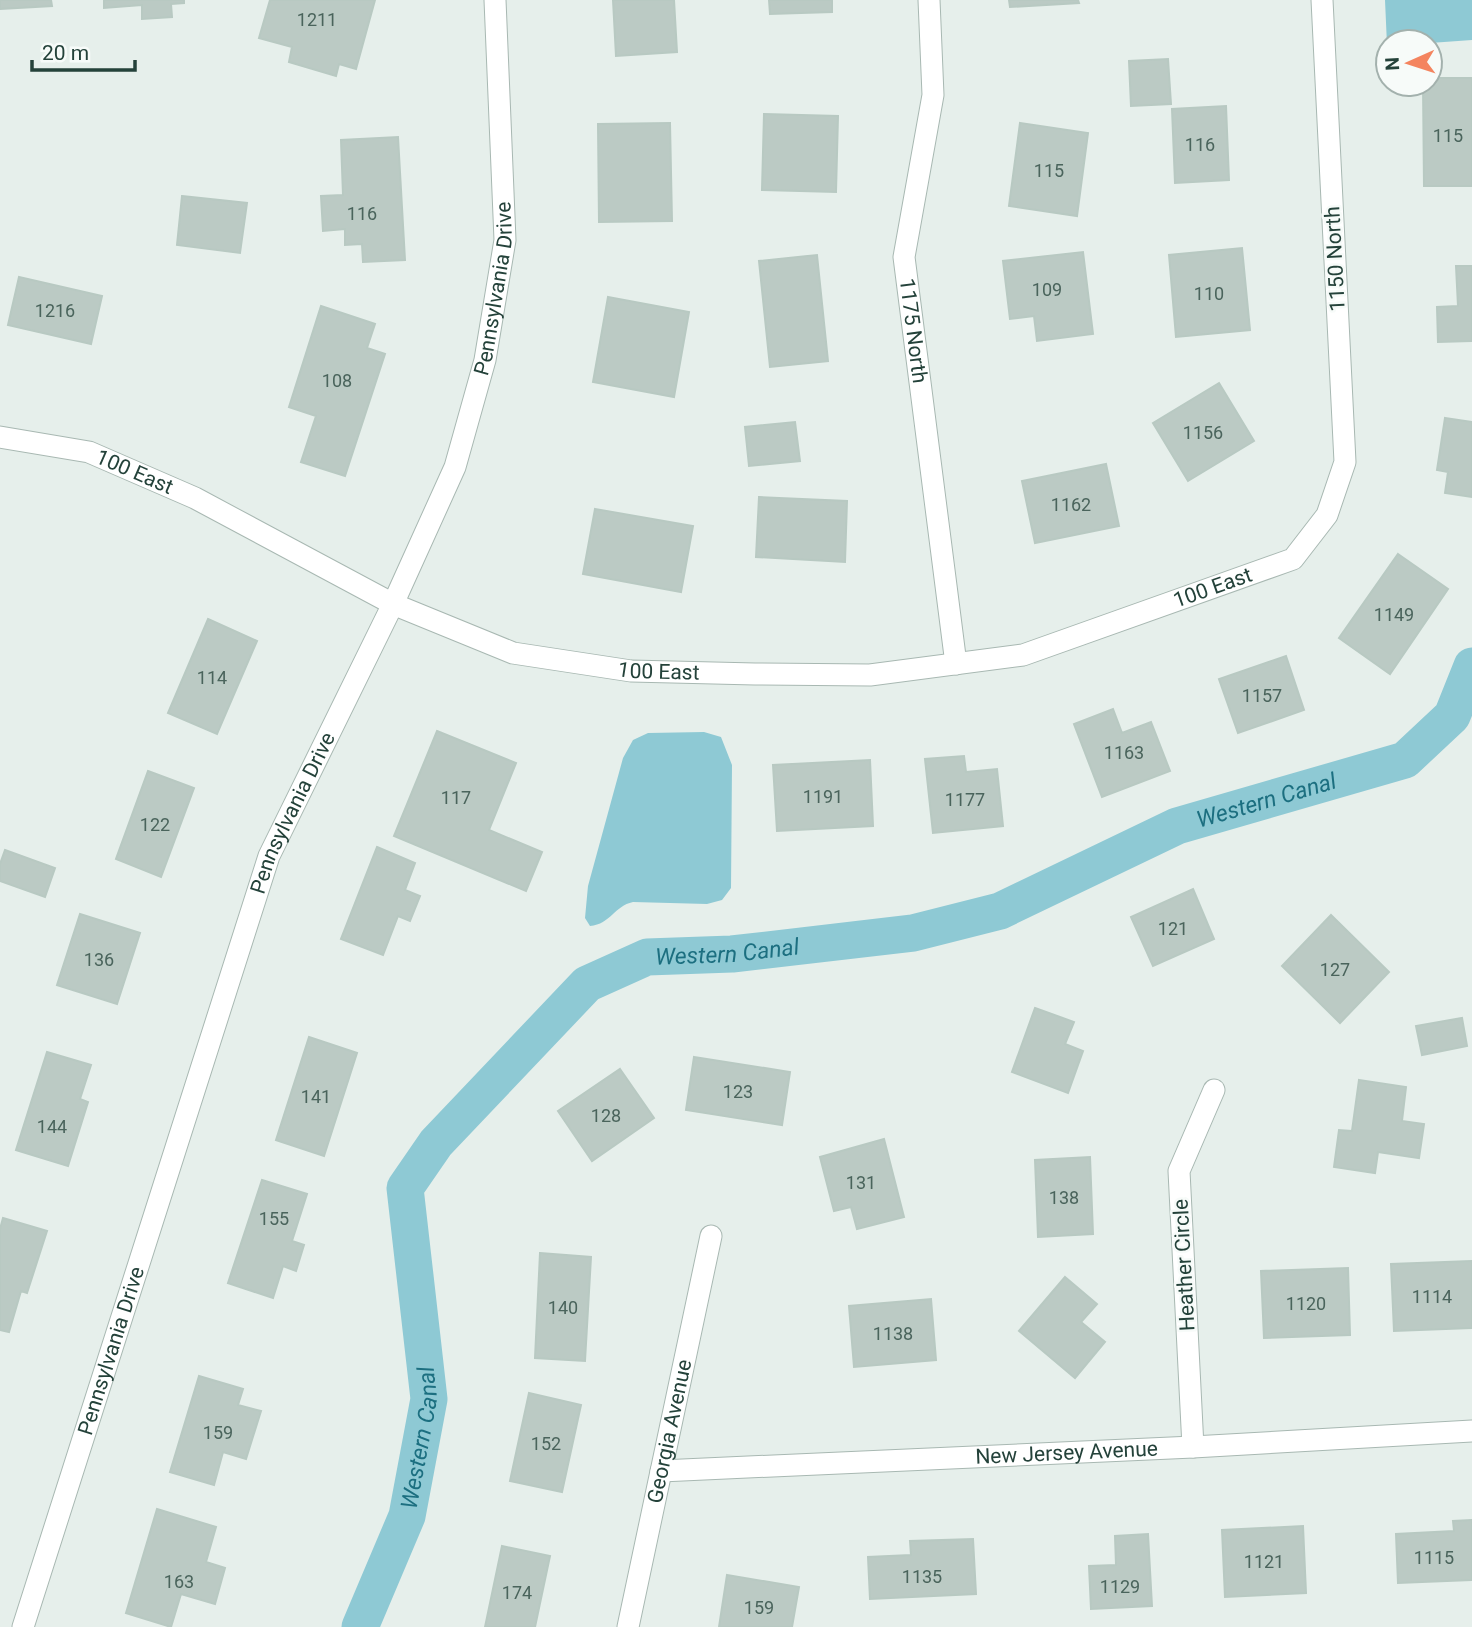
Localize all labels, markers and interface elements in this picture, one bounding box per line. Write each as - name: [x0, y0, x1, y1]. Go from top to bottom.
- house number: 1211: [297, 9, 337, 30]
- scale bar: [32, 28, 135, 72]
- north arrow: [1374, 28, 1444, 98]
- text: 20 m: [42, 41, 89, 65]
- text: N: [1381, 57, 1404, 71]
- house number: 115: [1433, 125, 1463, 146]
- house number: 116: [1185, 134, 1215, 155]
- house number: 115: [1034, 160, 1064, 181]
- street label: Pennsylvania Drive: [469, 201, 518, 378]
- house number: 116: [347, 203, 377, 224]
- street label: 1150 North: [1320, 206, 1350, 312]
- street label: 1175 North: [895, 277, 932, 385]
- house number: 109: [1032, 279, 1062, 300]
- house number: 110: [1194, 283, 1224, 304]
- house number: 1216: [35, 300, 75, 321]
- house number: 108: [322, 370, 352, 391]
- house number: 1156: [1183, 422, 1223, 443]
- street label: 100 East: [92, 445, 177, 499]
- house number: 1162: [1051, 494, 1091, 515]
- street label: 100 East: [1170, 563, 1255, 613]
- house number: 1149: [1374, 604, 1414, 625]
- street label: 100 East: [616, 657, 700, 685]
- house number: 114: [197, 667, 227, 688]
- house number: 1157: [1242, 685, 1282, 706]
- street label: Pennsylvania Drive: [246, 728, 340, 897]
- house number: 1163: [1104, 742, 1144, 763]
- water label: Western Canal: [1193, 767, 1340, 833]
- house number: 1191: [803, 786, 843, 807]
- house number: 117: [441, 787, 471, 808]
- house number: 1177: [945, 789, 985, 810]
- house number: 122: [140, 814, 170, 835]
- house number: 121: [1158, 918, 1188, 939]
- water label: Western Canal: [655, 933, 801, 970]
- house number: 136: [84, 949, 114, 970]
- house number: 127: [1320, 959, 1350, 980]
- house number: 123: [723, 1081, 753, 1102]
- house number: 141: [301, 1086, 331, 1107]
- house number: 128: [591, 1105, 621, 1126]
- house number: 144: [37, 1116, 67, 1137]
- house number: 131: [846, 1172, 876, 1193]
- house number: 138: [1049, 1187, 1079, 1208]
- street label: Heather Circle: [1169, 1198, 1199, 1332]
- house number: 155: [259, 1208, 289, 1229]
- street label: Pennsylvania Drive: [73, 1264, 149, 1438]
- house number: 1114: [1412, 1286, 1452, 1307]
- house number: 1120: [1286, 1293, 1326, 1314]
- house number: 140: [548, 1297, 578, 1318]
- house number: 1138: [873, 1323, 913, 1344]
- street label: Georgia Avenue: [643, 1357, 696, 1506]
- water label: Western Canal: [395, 1365, 443, 1511]
- house number: 159: [203, 1422, 233, 1443]
- house number: 152: [531, 1433, 561, 1454]
- street label: New Jersey Avenue: [975, 1437, 1158, 1469]
- house number: 1115: [1414, 1547, 1454, 1568]
- house number: 1121: [1244, 1551, 1284, 1572]
- house number: 1135: [902, 1566, 942, 1587]
- house number: 163: [164, 1571, 194, 1592]
- house number: 1129: [1100, 1576, 1140, 1597]
- house number: 174: [502, 1582, 532, 1603]
- house number: 159: [744, 1597, 774, 1618]

